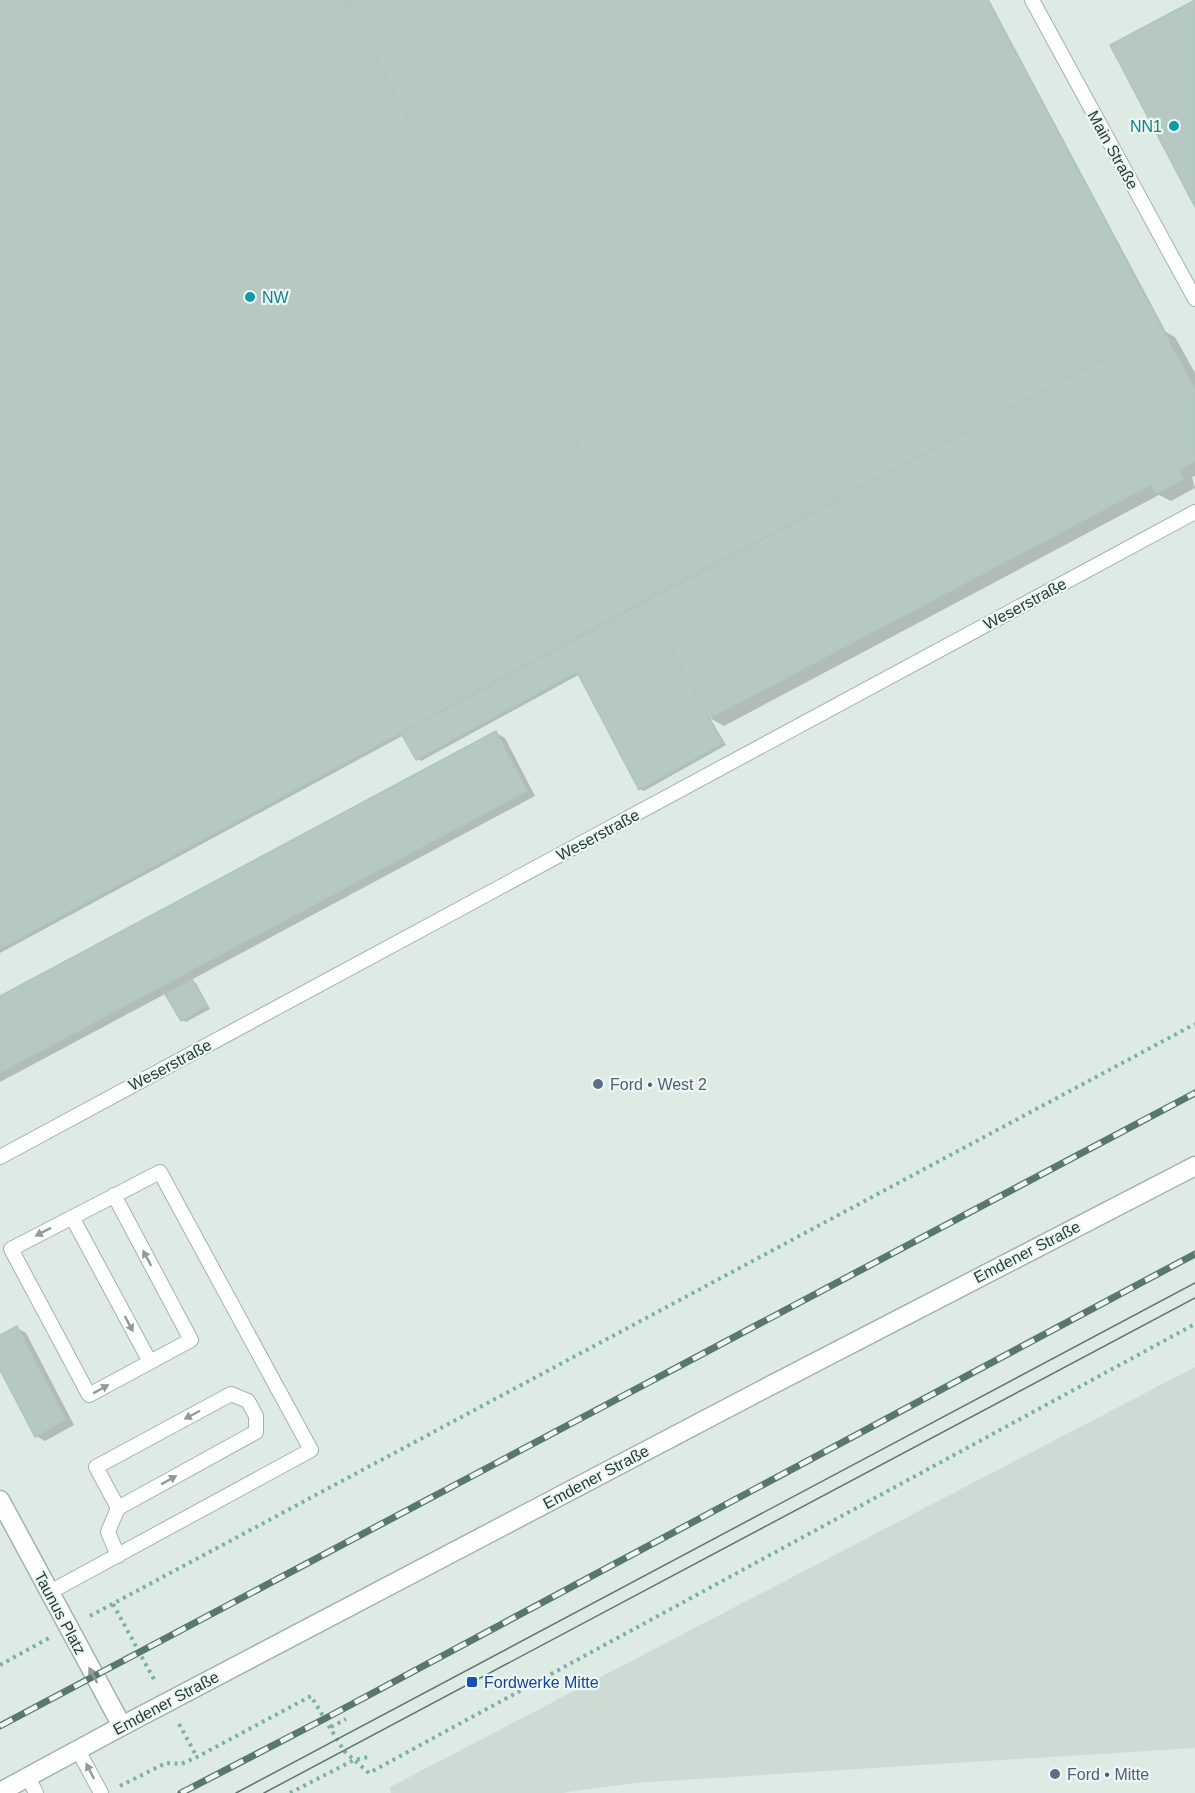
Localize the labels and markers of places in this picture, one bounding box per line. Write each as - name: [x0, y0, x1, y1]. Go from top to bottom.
- place label: NN1: [1130, 118, 1162, 135]
- marker: NN1: [1167, 119, 1181, 133]
- place label: NW: [262, 289, 290, 306]
- marker: NW: [243, 290, 257, 304]
- place label: Ford • West 2: [610, 1076, 707, 1093]
- marker: Ford • West 2: [591, 1077, 605, 1091]
- place label: Fordwerke Mitte: [484, 1674, 599, 1691]
- marker: Fordwerke Mitte: [465, 1675, 479, 1689]
- place label: Ford • Mitte: [1067, 1766, 1149, 1783]
- marker: Ford • Mitte: [1048, 1767, 1062, 1781]

